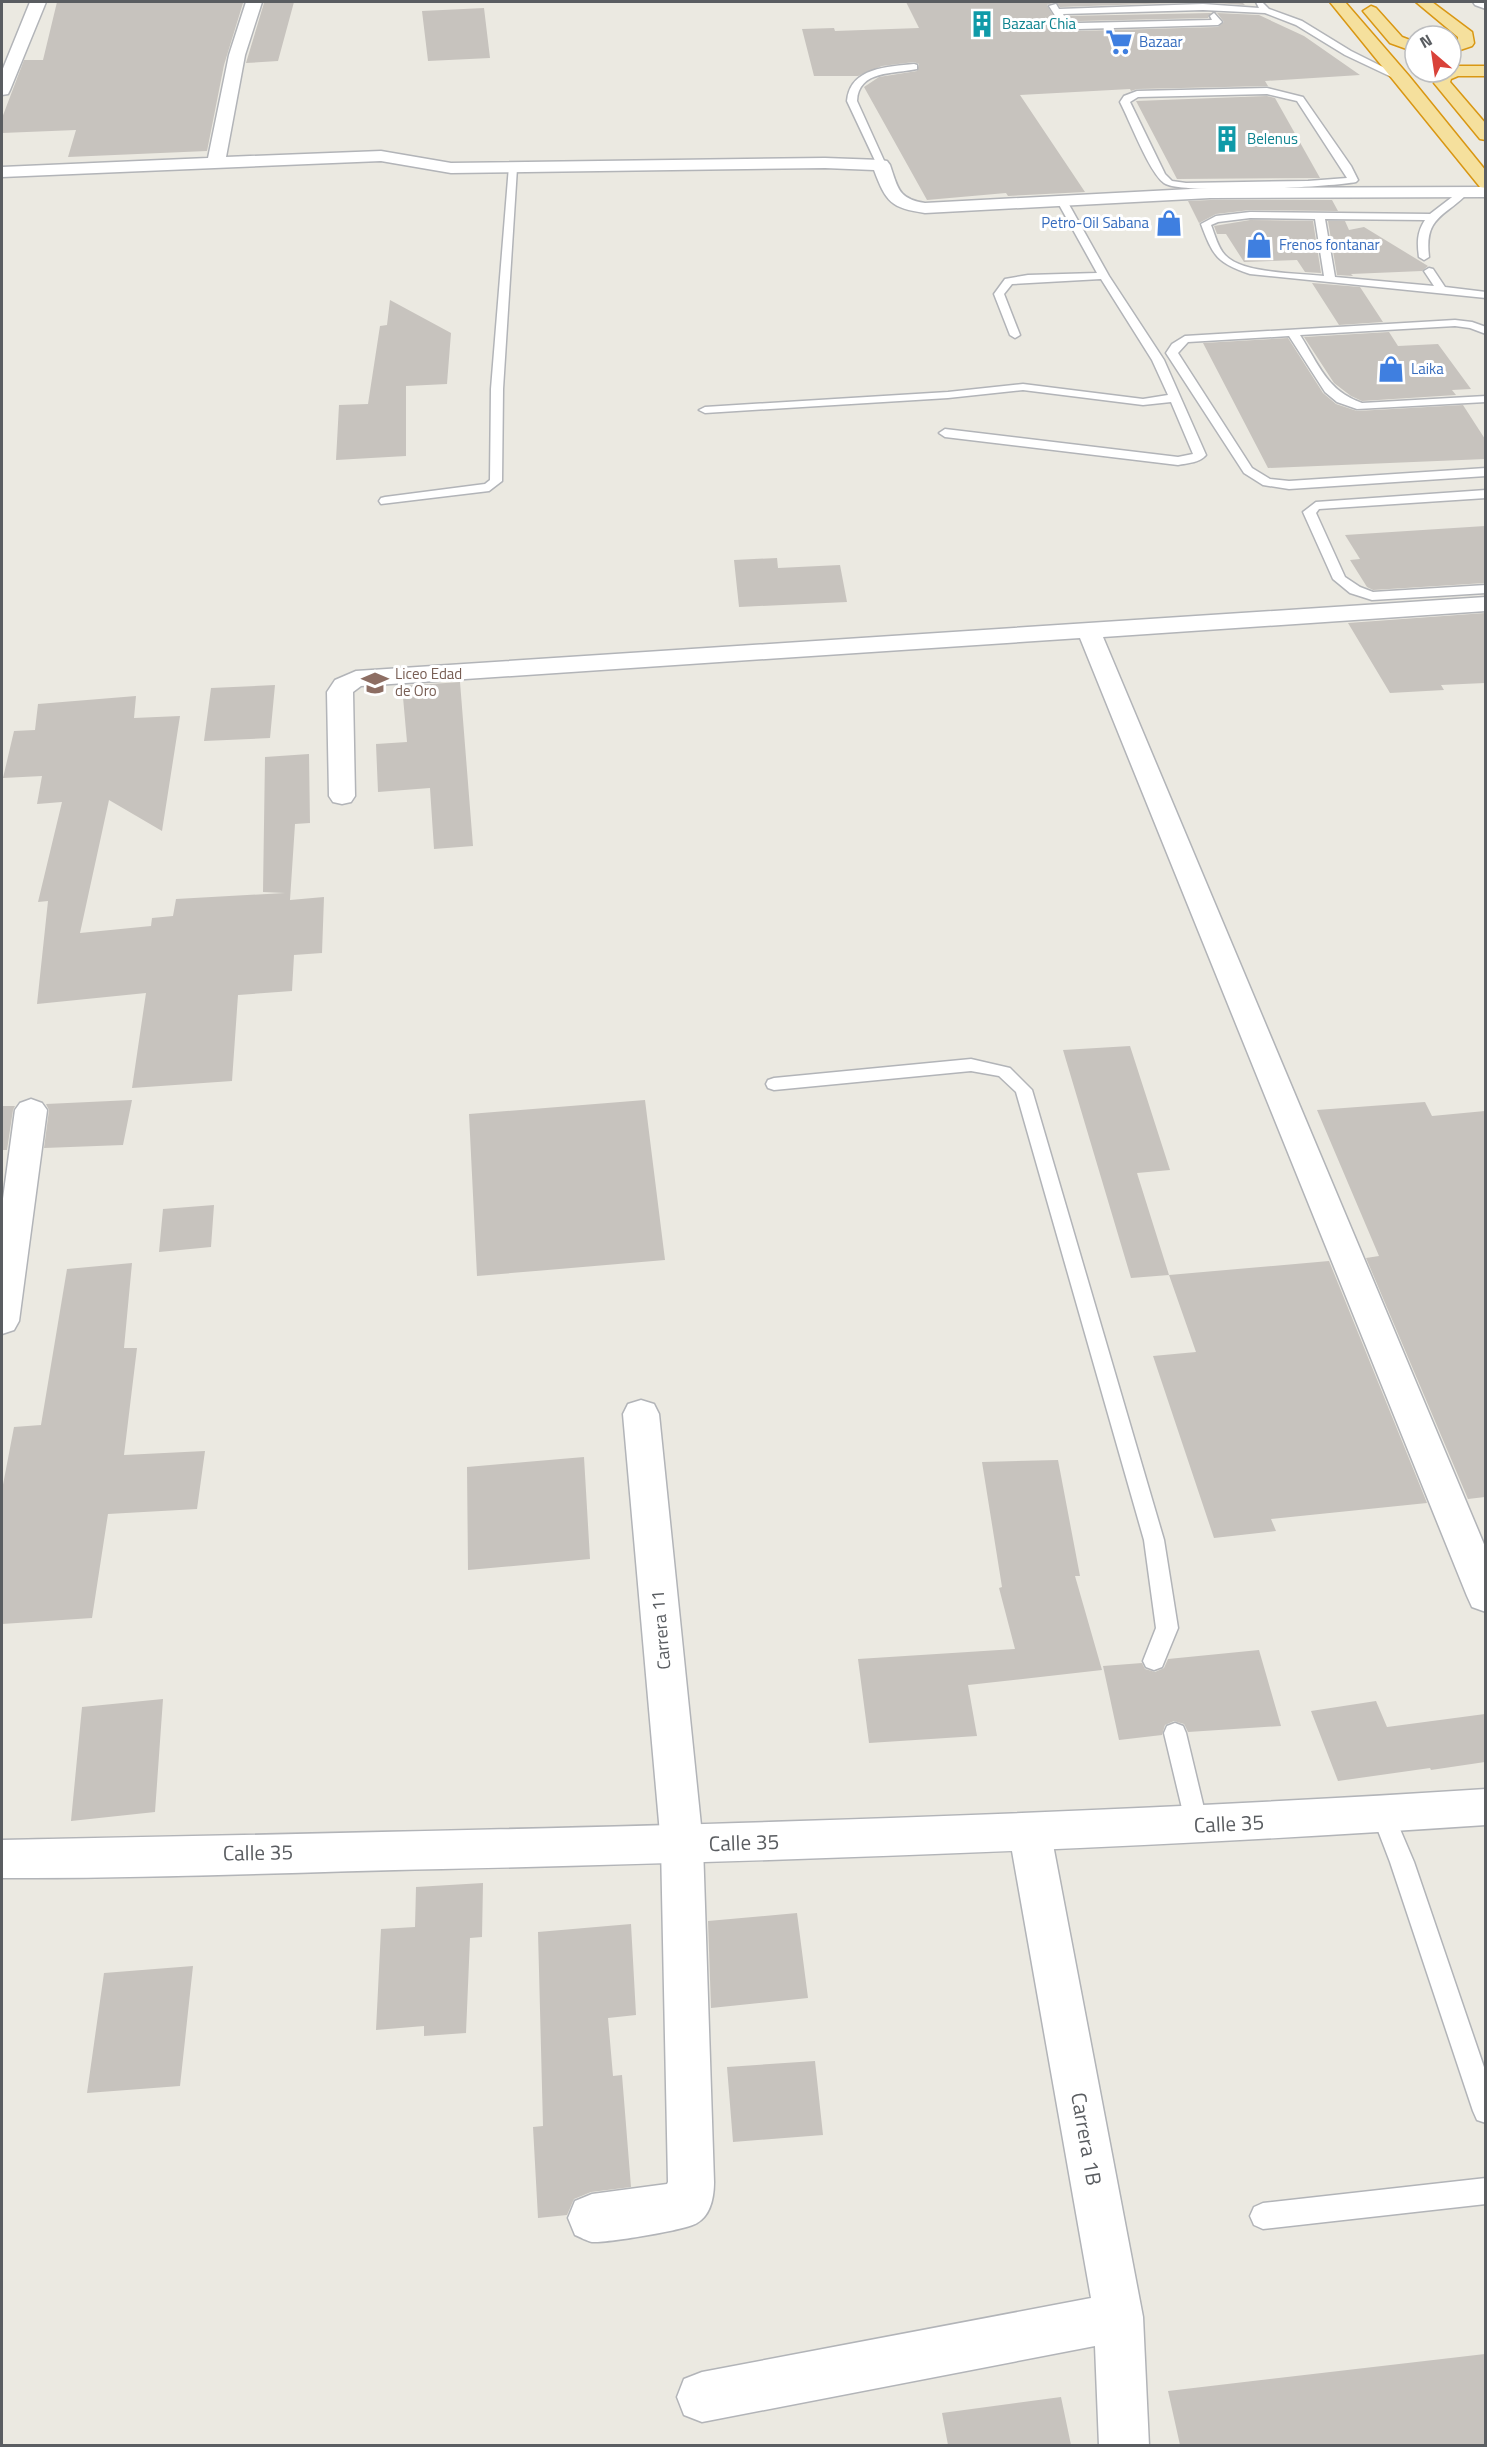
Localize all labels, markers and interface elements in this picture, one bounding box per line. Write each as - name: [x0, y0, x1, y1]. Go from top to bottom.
- building icon: Bazaar Chia: [967, 9, 997, 39]
- place label: Bazaar Chia: [1002, 12, 1077, 35]
- north arrow: [1403, 24, 1463, 84]
- supermarket icon: Bazaar: [1104, 27, 1134, 57]
- text: N: [1415, 28, 1436, 54]
- place label: Bazaar: [1139, 30, 1183, 53]
- building icon: Belenus: [1212, 124, 1242, 154]
- place label: Belenus: [1247, 127, 1298, 150]
- shop icon: Petro-Oil Sabana: [1154, 208, 1184, 238]
- place label: Petro-Oil Sabana: [1041, 211, 1149, 234]
- shop icon: Frenos fontanar: [1244, 230, 1274, 260]
- place label: Frenos fontanar: [1279, 233, 1380, 256]
- shop icon: Laika: [1376, 354, 1406, 384]
- place label: Laika: [1411, 357, 1444, 380]
- place label: Liceo Edad de Oro: [395, 662, 462, 702]
- school or university icon: Liceo Edad de Oro: [360, 668, 390, 698]
- street label: Carrera 11: [644, 1589, 677, 1671]
- street label: Calle 35: [1193, 1805, 1265, 1841]
- street label: Calle 35: [708, 1825, 780, 1859]
- street label: Calle 35: [223, 1835, 293, 1869]
- street label: Carrera 1B: [1063, 2090, 1111, 2188]

